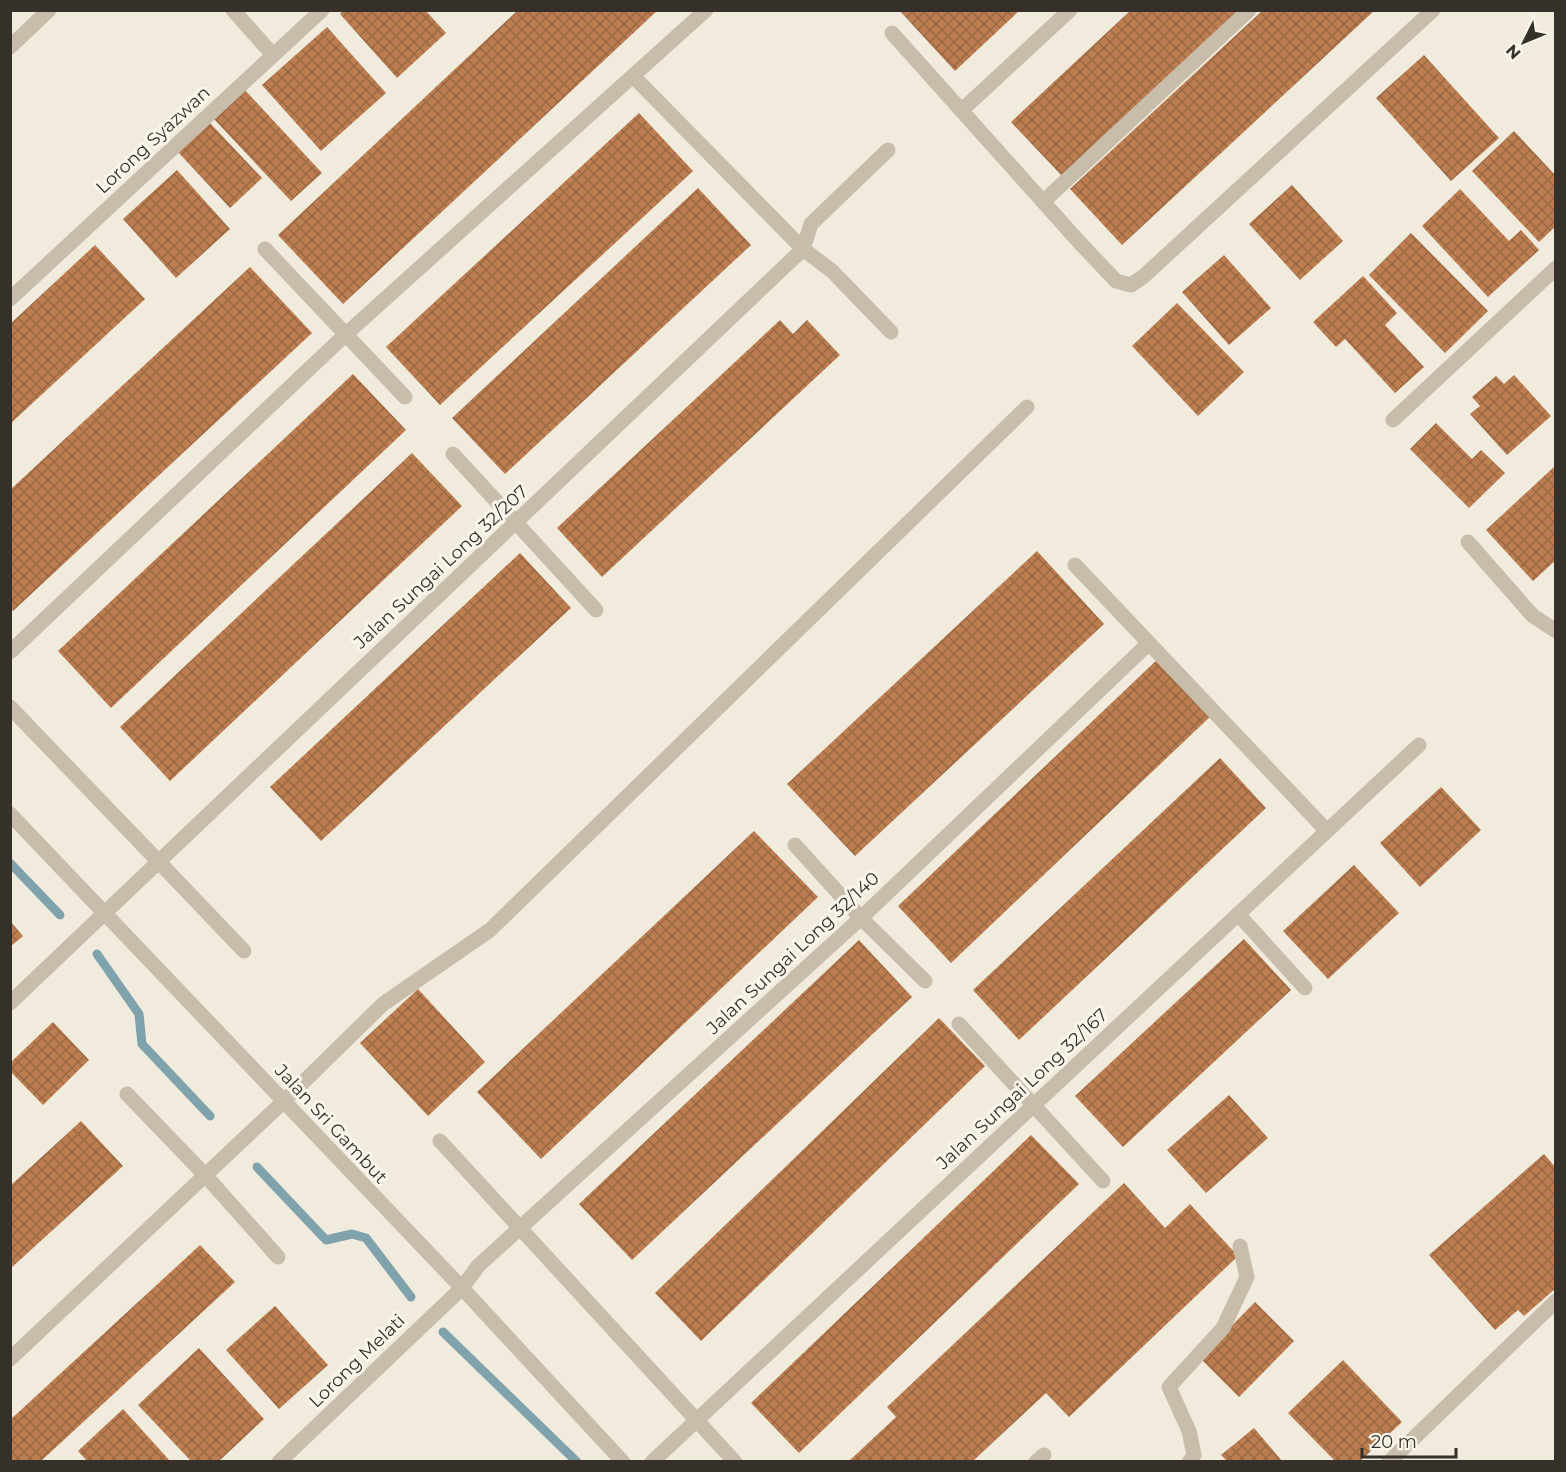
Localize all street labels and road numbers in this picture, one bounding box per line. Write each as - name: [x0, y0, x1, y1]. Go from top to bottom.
- street label: Lorong Syazwan: [92, 82, 214, 198]
- street label: Jalan Sungai Long 32/207: [349, 481, 533, 654]
- street label: Jalan Sungai Long 32/140: [701, 867, 884, 1040]
- street label: Jalan Sungai Long 32/167: [931, 1004, 1112, 1175]
- street label: Jalan Sri Gambut: [269, 1059, 392, 1188]
- street label: Lorong Melati: [304, 1310, 410, 1412]

